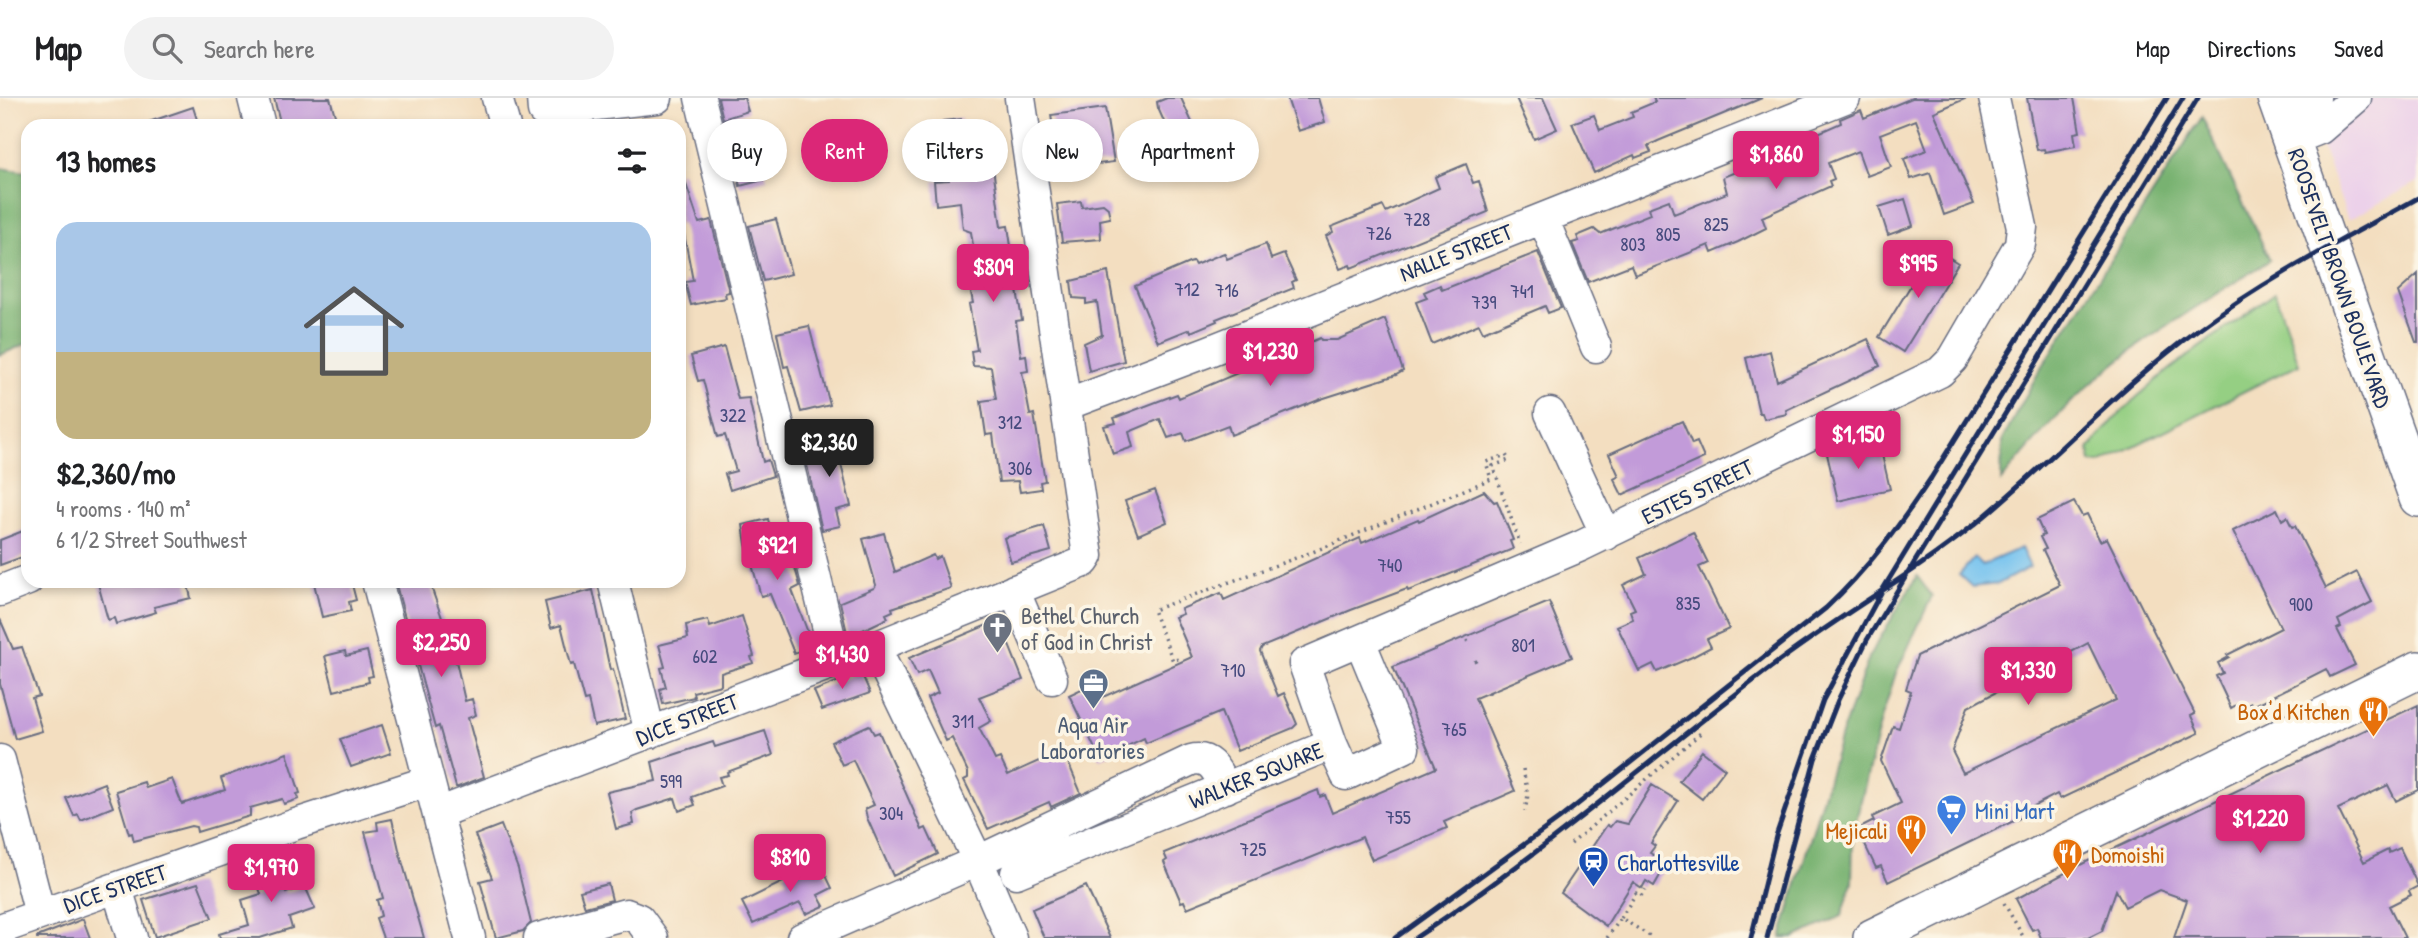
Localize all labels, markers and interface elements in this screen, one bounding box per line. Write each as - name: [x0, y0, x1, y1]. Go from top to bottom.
- search box: [124, 17, 614, 80]
- text: Map: [35, 26, 82, 70]
- icon: search: [148, 29, 186, 67]
- text: Search here: [204, 31, 315, 66]
- text: Map: [2136, 32, 2170, 64]
- text: Directions: [2208, 32, 2296, 64]
- text: Saved: [2334, 32, 2383, 64]
- chip: Buy: [707, 119, 787, 182]
- chip: Rent: [801, 119, 888, 182]
- chip: Filters: [902, 119, 1008, 182]
- chip: New: [1022, 119, 1103, 182]
- chip: Apartment: [1117, 119, 1259, 182]
- pin: $1,860: [1719, 132, 1833, 191]
- text: $1,860: [1749, 138, 1803, 169]
- text: 13 homes: [56, 141, 156, 181]
- icon: filters: [613, 142, 651, 180]
- street label: ROOSEVELT BROWN BOULEVARD: [2281, 144, 2399, 412]
- house number: 728: [1404, 206, 1430, 232]
- house number: 825: [1703, 211, 1729, 237]
- street label: NALLE STREET: [1395, 215, 1517, 289]
- house number: 726: [1366, 220, 1392, 246]
- house number: 805: [1656, 221, 1680, 247]
- house number: 803: [1620, 231, 1646, 257]
- pin: $995: [1877, 240, 1959, 300]
- pin: $809: [952, 244, 1034, 304]
- text: $995: [1899, 247, 1937, 278]
- text: $809: [973, 251, 1013, 282]
- icon: home: [291, 268, 417, 394]
- house number: 712: [1174, 276, 1200, 302]
- house number: 716: [1215, 277, 1239, 303]
- house number: 741: [1510, 278, 1534, 304]
- house number: 739: [1472, 289, 1496, 315]
- pin: $1,230: [1213, 328, 1327, 388]
- text: $1,230: [1242, 335, 1298, 366]
- house number: 322: [720, 402, 746, 428]
- house number: 312: [998, 409, 1022, 435]
- pin: $1,150: [1801, 412, 1915, 471]
- text: $1,150: [1831, 418, 1885, 449]
- pin: $2,360: [772, 420, 886, 479]
- text: $2,360: [801, 426, 857, 457]
- street label: ESTES STREET: [1636, 451, 1758, 531]
- text: $2,360/mo: [56, 453, 175, 493]
- house number: 306: [1008, 455, 1032, 481]
- text: 4 rooms · 140 m²: [56, 493, 190, 524]
- pin: $921: [736, 522, 818, 582]
- text: 6 1/2 Street Southwest: [56, 524, 247, 555]
- text: $921: [757, 529, 797, 560]
- house number: 740: [1377, 552, 1403, 578]
- house number: 835: [1676, 590, 1700, 616]
- house number: 900: [2289, 591, 2313, 617]
- place label: Bethel Church of God in Christ: [1021, 600, 1153, 657]
- church icon: Bethel Church of God in Christ: [981, 611, 1015, 655]
- pin: $2,250: [384, 620, 498, 679]
- text: $2,250: [412, 626, 470, 657]
- pin: $1,430: [785, 632, 899, 691]
- house number: 801: [1511, 632, 1535, 658]
- text: $1,430: [815, 638, 869, 669]
- house number: 602: [693, 643, 718, 669]
- pin: $1,330: [1971, 648, 2085, 707]
- text: $1,330: [2000, 654, 2056, 685]
- house number: 710: [1221, 657, 1245, 683]
- office icon: Aqua Air Laboratories: [1076, 666, 1110, 710]
- street label: DICE STREET: [631, 685, 743, 753]
- restaurant icon: Box'd Kitchen: [2356, 694, 2390, 738]
- place label: Box'd Kitchen: [2238, 696, 2350, 727]
- house number: 311: [952, 708, 974, 734]
- place label: Aqua Air Laboratories: [1041, 709, 1145, 766]
- house number: 765: [1441, 716, 1467, 742]
- street label: WALKER SQUARE: [1184, 734, 1328, 816]
- house number: 599: [660, 768, 682, 794]
- supermarket icon: Mini Mart: [1935, 793, 1969, 837]
- place label: Mini Mart: [1975, 795, 2055, 826]
- pin: $1,220: [2203, 796, 2317, 855]
- house number: 304: [879, 800, 903, 826]
- text: $1,220: [2232, 802, 2288, 833]
- house number: 755: [1385, 804, 1411, 830]
- restaurant icon: Mejicali: [1894, 813, 1928, 857]
- place label: Mejicali: [1825, 815, 1888, 846]
- pin: $810: [749, 834, 831, 894]
- house number: 725: [1240, 836, 1266, 862]
- restaurant icon: Domoishi: [2051, 837, 2085, 881]
- place label: Domoishi: [2091, 839, 2165, 870]
- text: $810: [770, 841, 810, 872]
- pin: $1,970: [214, 844, 328, 904]
- station icon: Charlottesville: [1577, 845, 1611, 889]
- place label: Charlottesville: [1617, 847, 1740, 878]
- text: $1,970: [244, 851, 298, 882]
- street label: DICE STREET: [59, 856, 171, 920]

